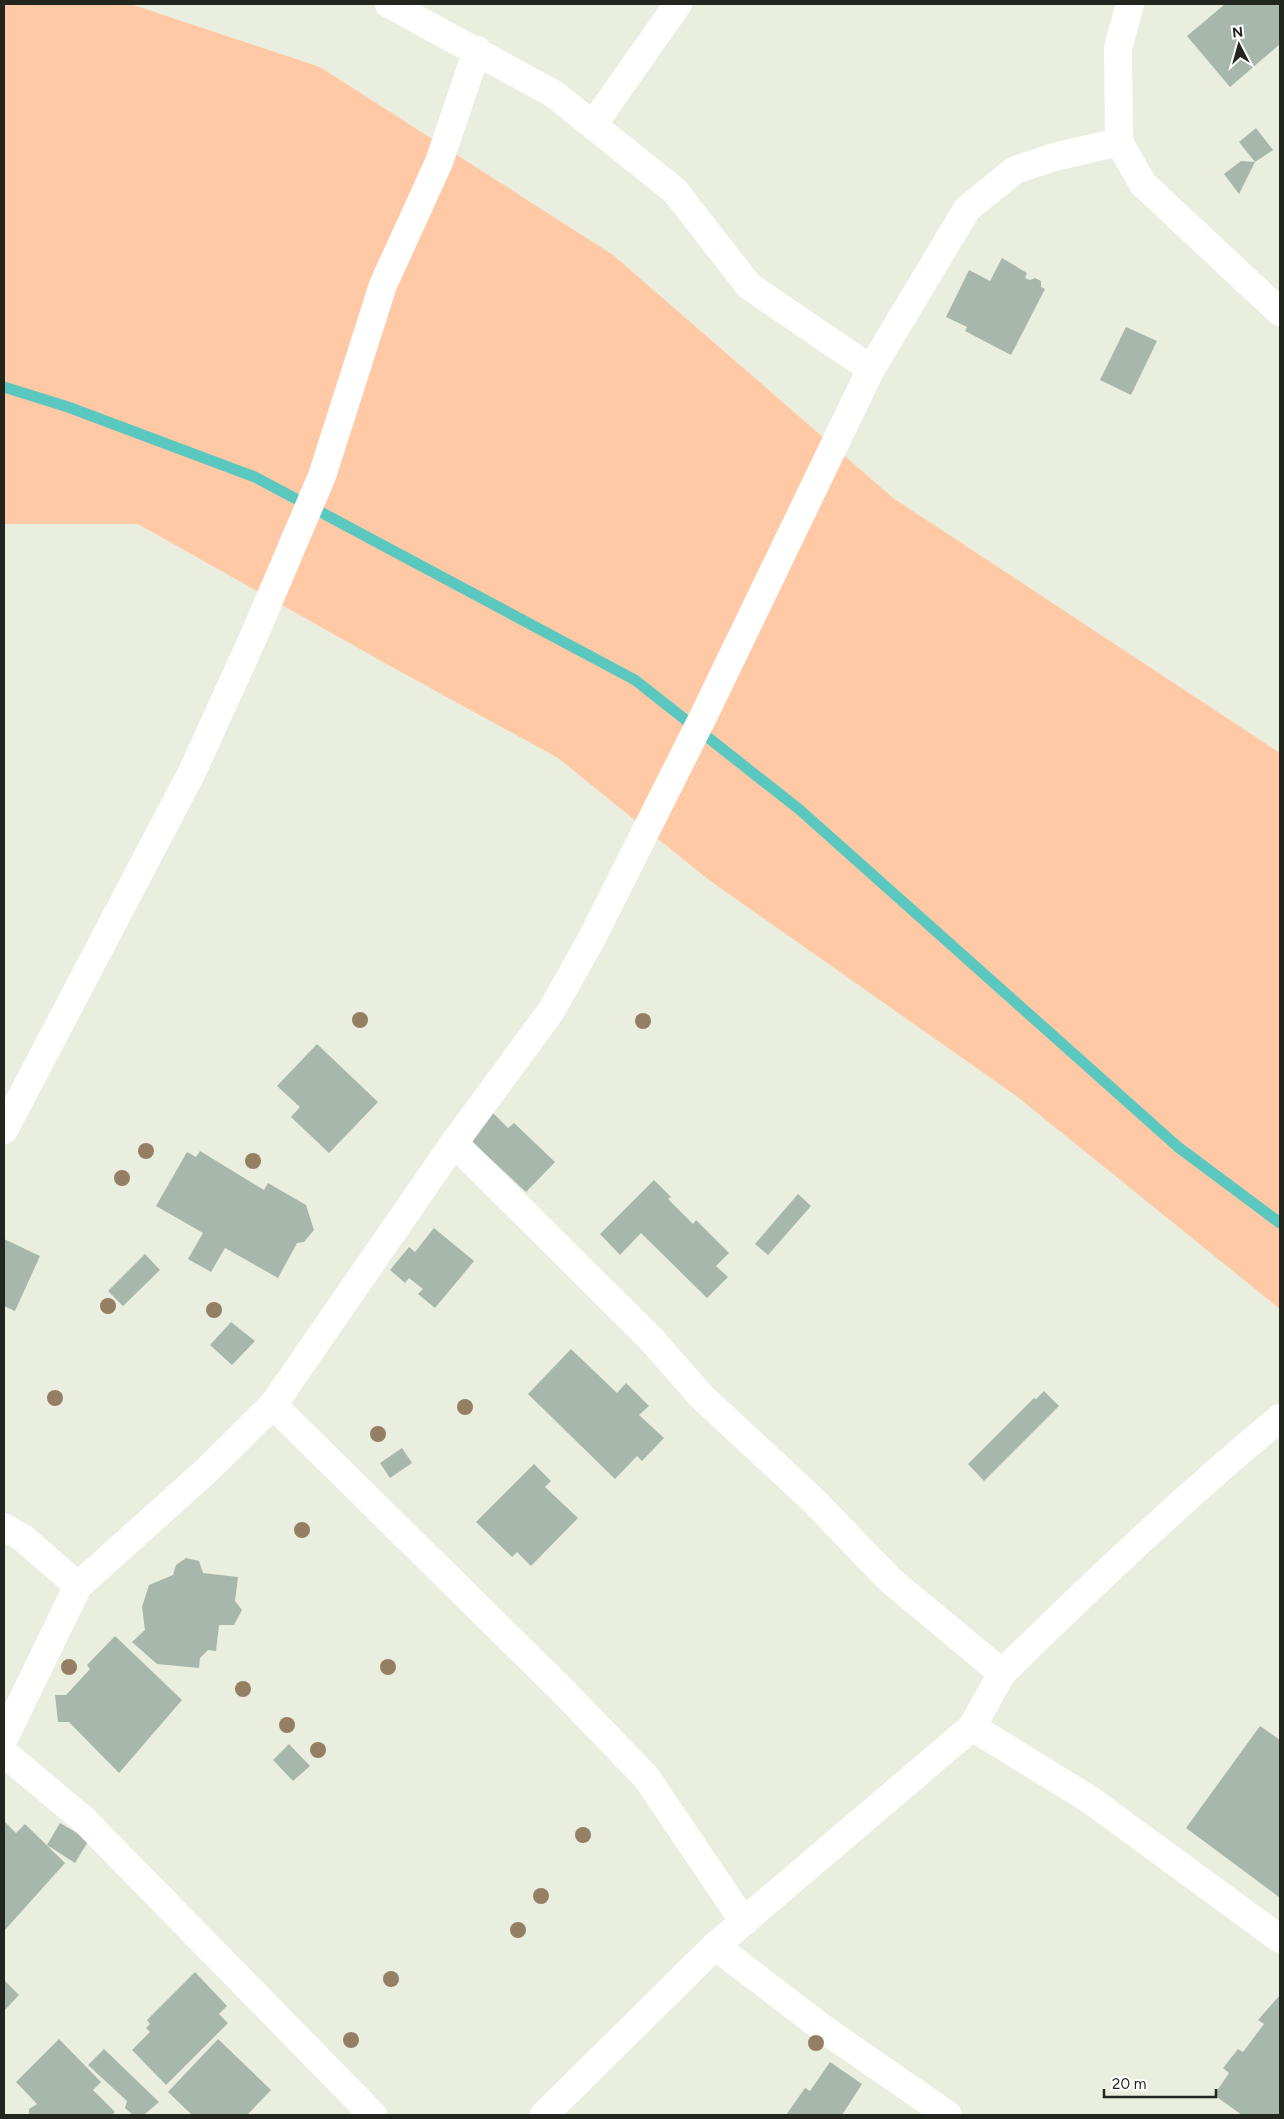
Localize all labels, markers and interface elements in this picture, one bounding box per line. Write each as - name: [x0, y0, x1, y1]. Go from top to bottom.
- north arrow: [1214, 20, 1264, 70]
- text: N: [1231, 24, 1244, 42]
- scale bar: [1104, 2066, 1216, 2098]
- text: 20 m: [1112, 2075, 1146, 2093]

